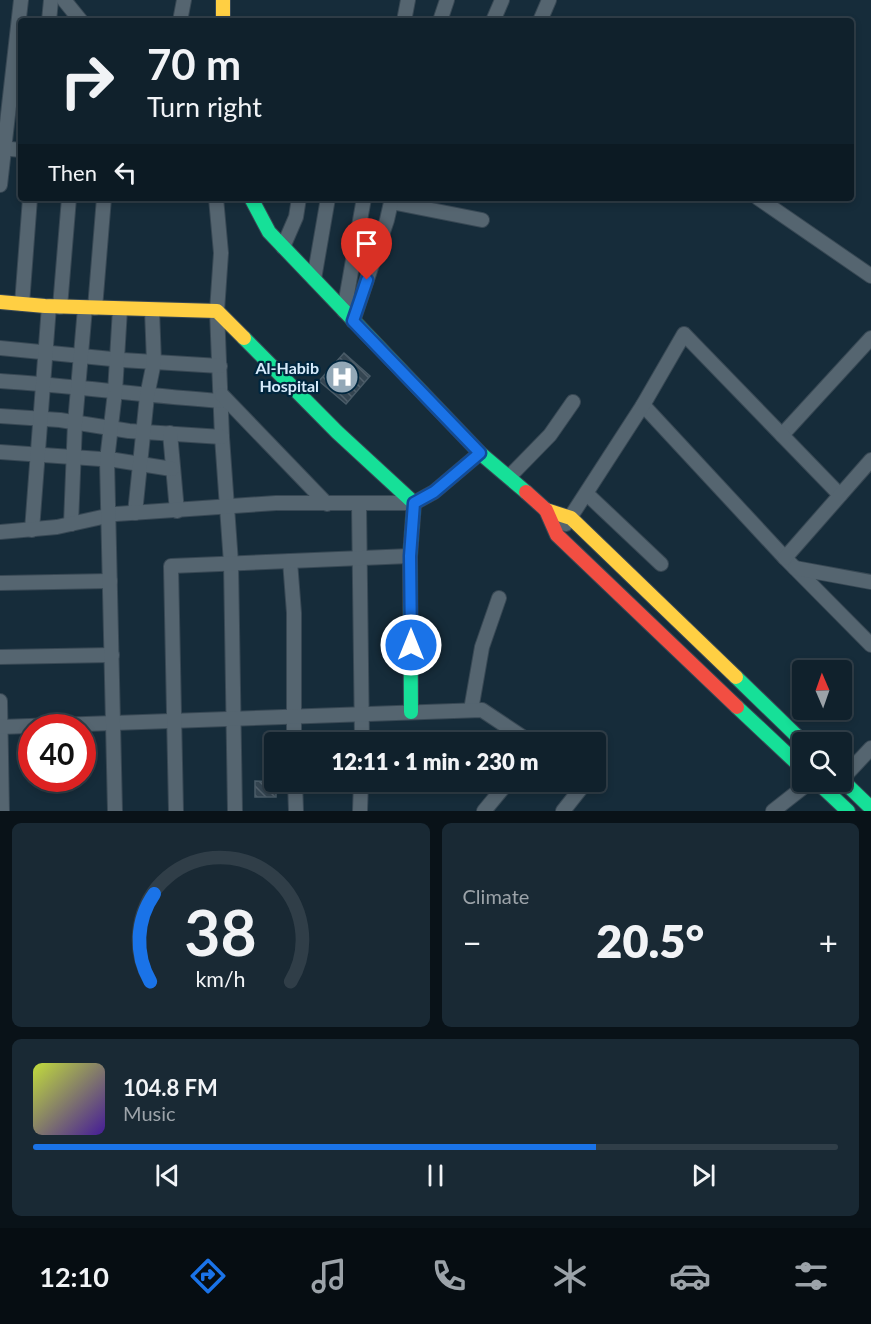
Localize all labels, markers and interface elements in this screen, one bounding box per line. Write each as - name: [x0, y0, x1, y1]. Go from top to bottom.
- text: 70 m: [147, 39, 241, 89]
- icon: right: [48, 42, 126, 120]
- text: Turn right: [147, 90, 262, 123]
- icon: left: [109, 156, 142, 189]
- text: Then: [48, 159, 97, 186]
- pin: [341, 218, 392, 280]
- icon: arrive: [350, 227, 383, 260]
- place label: Al-Habib Hospital: [254, 358, 319, 395]
- hospital icon: Al-Habib Hospital: [324, 359, 360, 395]
- position arrow: [379, 613, 443, 677]
- north arrow: [792, 660, 852, 720]
- map controls: [792, 660, 852, 792]
- speed limit sign: 40: [18, 714, 96, 792]
- button: search: [792, 732, 852, 792]
- text: 12:11 · 1 min · 230 m: [332, 748, 538, 775]
- text: Climate: [463, 884, 529, 908]
- text: 38: [185, 894, 257, 969]
- text: 20.5°: [596, 914, 704, 968]
- text: −: [463, 922, 482, 962]
- text: +: [819, 922, 838, 962]
- text: km/h: [196, 966, 246, 992]
- text: 104.8 FM: [123, 1074, 218, 1101]
- text: Music: [123, 1101, 176, 1125]
- icon: previous: [151, 1159, 184, 1192]
- icon: pause: [419, 1159, 452, 1192]
- icon: next: [687, 1159, 720, 1192]
- icon: directions: [187, 1255, 229, 1297]
- icon: music: [308, 1255, 350, 1297]
- icon: phone: [428, 1255, 470, 1297]
- icon: climate: [549, 1255, 591, 1297]
- icon: car: [669, 1255, 711, 1297]
- icon: filters: [790, 1255, 832, 1297]
- text: 12:10: [39, 1260, 109, 1293]

